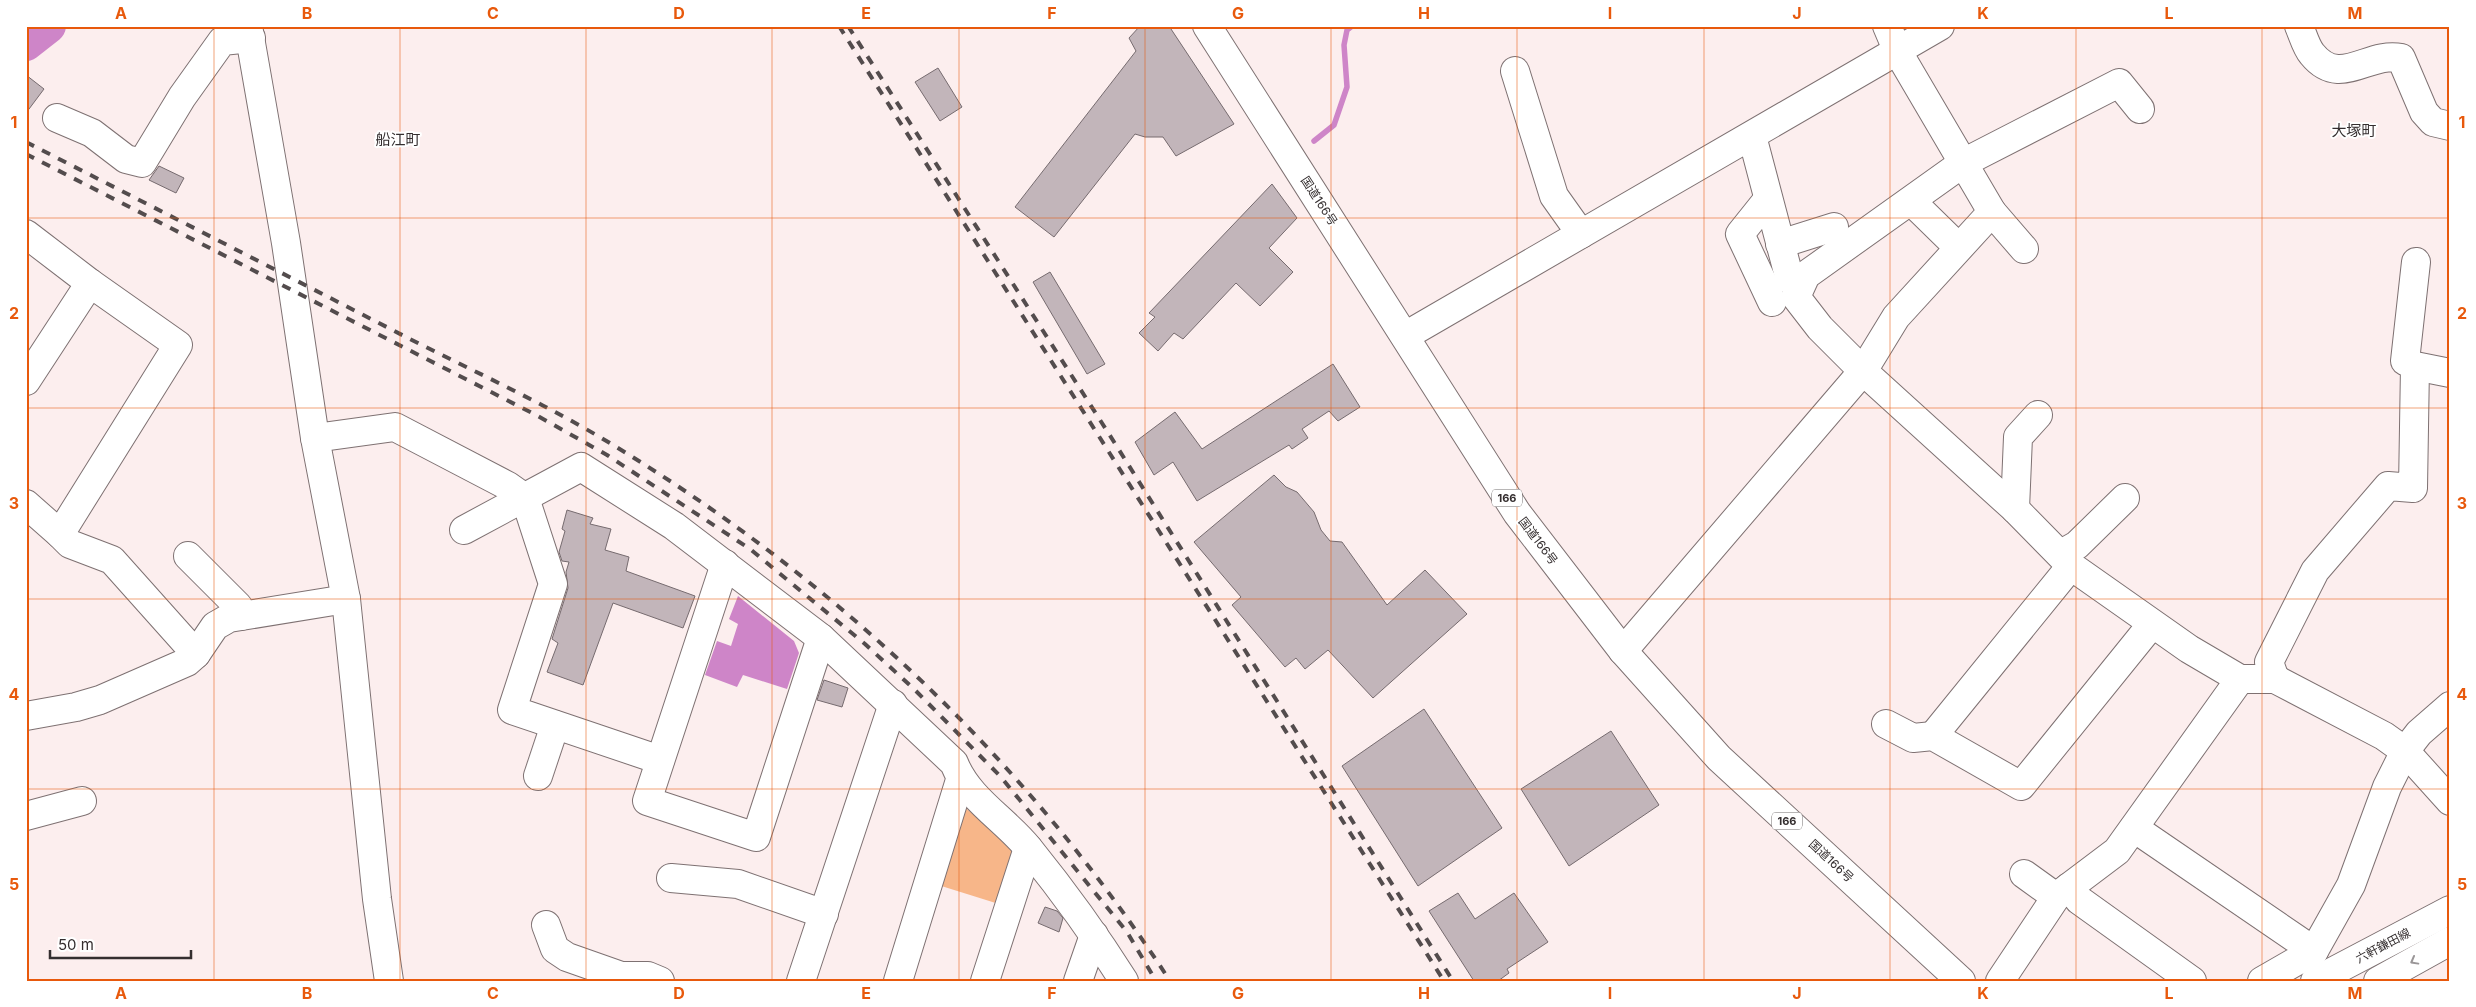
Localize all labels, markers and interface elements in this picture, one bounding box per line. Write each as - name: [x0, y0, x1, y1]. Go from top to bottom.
- text: A: [115, 3, 127, 23]
- text: B: [302, 3, 312, 23]
- text: C: [487, 3, 499, 23]
- text: D: [673, 3, 685, 23]
- text: E: [861, 3, 871, 23]
- text: F: [1047, 3, 1057, 23]
- text: G: [1232, 3, 1244, 23]
- text: H: [1418, 3, 1430, 23]
- text: I: [1608, 3, 1612, 23]
- text: J: [1792, 3, 1802, 23]
- text: K: [1977, 3, 1989, 23]
- text: L: [2164, 3, 2174, 23]
- text: M: [2348, 3, 2362, 23]
- text: 1: [11, 112, 17, 132]
- text: 1: [2459, 112, 2465, 132]
- district label: 大塚町: [2331, 121, 2377, 140]
- district label: 船江町: [375, 130, 421, 149]
- street label: 国道166号: [1298, 173, 1341, 228]
- text: 2: [9, 303, 19, 323]
- text: 2: [2457, 303, 2467, 323]
- road number: 166: [1492, 489, 1522, 506]
- text: 3: [9, 493, 19, 513]
- text: 3: [2457, 493, 2467, 513]
- street label: 国道166号: [1516, 514, 1561, 567]
- text: 4: [9, 684, 20, 704]
- text: 4: [2457, 684, 2468, 704]
- road number: 166: [1772, 812, 1802, 829]
- street label: 国道166号: [1806, 836, 1857, 885]
- text: 5: [9, 874, 19, 894]
- text: 5: [2457, 874, 2467, 894]
- street label: 六軒鎌田線: [2353, 925, 2413, 966]
- scale bar: [50, 927, 191, 959]
- text: 50 m: [58, 935, 94, 954]
- one-way arrow: [2410, 955, 2419, 965]
- text: A: [115, 983, 127, 1003]
- text: B: [302, 983, 312, 1003]
- text: C: [487, 983, 499, 1003]
- text: D: [673, 983, 685, 1003]
- text: E: [861, 983, 871, 1003]
- text: F: [1047, 983, 1057, 1003]
- text: G: [1232, 983, 1244, 1003]
- text: H: [1418, 983, 1430, 1003]
- text: I: [1608, 983, 1612, 1003]
- text: J: [1792, 983, 1802, 1003]
- text: K: [1977, 983, 1989, 1003]
- text: L: [2164, 983, 2174, 1003]
- text: M: [2348, 983, 2362, 1003]

